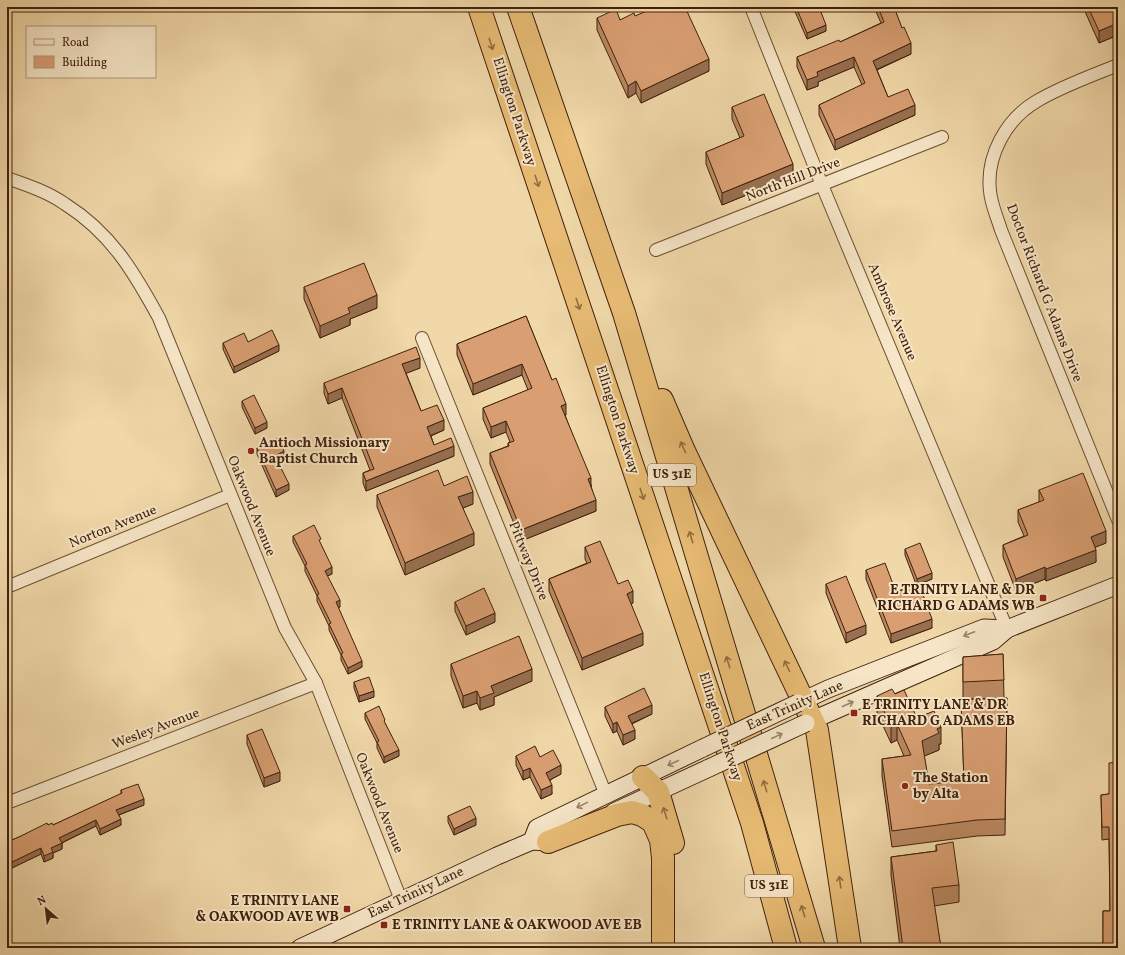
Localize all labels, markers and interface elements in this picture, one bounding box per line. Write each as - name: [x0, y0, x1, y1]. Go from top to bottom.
- legend: [26, 26, 156, 78]
- text: Road: [62, 35, 89, 51]
- one-way arrow: [488, 38, 496, 50]
- text: Building: [62, 55, 107, 71]
- street label: Ellington Parkway: [487, 55, 541, 169]
- street label: North Hill Drive: [743, 153, 843, 207]
- one-way arrow: [534, 174, 541, 187]
- street label: Doctor Richard G Adams Drive: [1001, 201, 1087, 385]
- street label: Ambrose Avenue: [863, 260, 921, 364]
- one-way arrow: [575, 297, 582, 310]
- street label: Ellington Parkway: [590, 363, 644, 477]
- place label: Antioch Missionary Baptist Church: [259, 434, 390, 469]
- one-way arrow: [678, 442, 686, 454]
- marker: Antioch Missionary Baptist Church: [246, 446, 256, 456]
- street label: Oakwood Avenue: [222, 453, 280, 559]
- road number: US 31E: [648, 464, 696, 486]
- one-way arrow: [638, 487, 646, 499]
- street label: Norton Avenue: [66, 501, 160, 553]
- street label: Pittway Drive: [504, 519, 553, 604]
- one-way arrow: [687, 531, 694, 544]
- place label: E TRINITY LANE & DR RICHARD G ADAMS WB: [877, 581, 1035, 616]
- marker: E TRINITY LANE & DR RICHARD G ADAMS WB: [1038, 593, 1048, 603]
- one-way arrow: [963, 631, 975, 639]
- one-way arrow: [724, 655, 731, 668]
- one-way arrow: [783, 660, 790, 672]
- street label: Ellington Parkway: [693, 670, 747, 784]
- street label: East Trinity Lane: [744, 676, 847, 736]
- place label: E TRINITY LANE & DR RICHARD G ADAMS EB: [862, 696, 1015, 731]
- one-way arrow: [842, 700, 854, 707]
- street label: Wesley Avenue: [110, 704, 203, 754]
- marker: E TRINITY LANE & DR RICHARD G ADAMS EB: [849, 708, 859, 718]
- one-way arrow: [770, 732, 782, 739]
- street label: Oakwood Avenue: [350, 750, 408, 856]
- one-way arrow: [667, 760, 679, 767]
- place label: The Station by Alta: [913, 769, 988, 804]
- one-way arrow: [761, 780, 768, 793]
- marker: The Station by Alta: [900, 781, 910, 791]
- one-way arrow: [576, 802, 588, 810]
- one-way arrow: [661, 806, 668, 819]
- street label: East Trinity Lane: [365, 862, 467, 924]
- road number: US 31E: [745, 875, 793, 897]
- one-way arrow: [836, 876, 844, 889]
- north arrow: [26, 889, 66, 929]
- place label: E TRINITY LANE & OAKWOOD AVE WB: [195, 892, 339, 927]
- text: N: [35, 893, 49, 910]
- marker: E TRINITY LANE & OAKWOOD AVE WB: [342, 904, 352, 914]
- one-way arrow: [799, 904, 806, 917]
- place label: E TRINITY LANE & OAKWOOD AVE EB: [392, 916, 642, 935]
- marker: E TRINITY LANE & OAKWOOD AVE EB: [379, 920, 389, 930]

